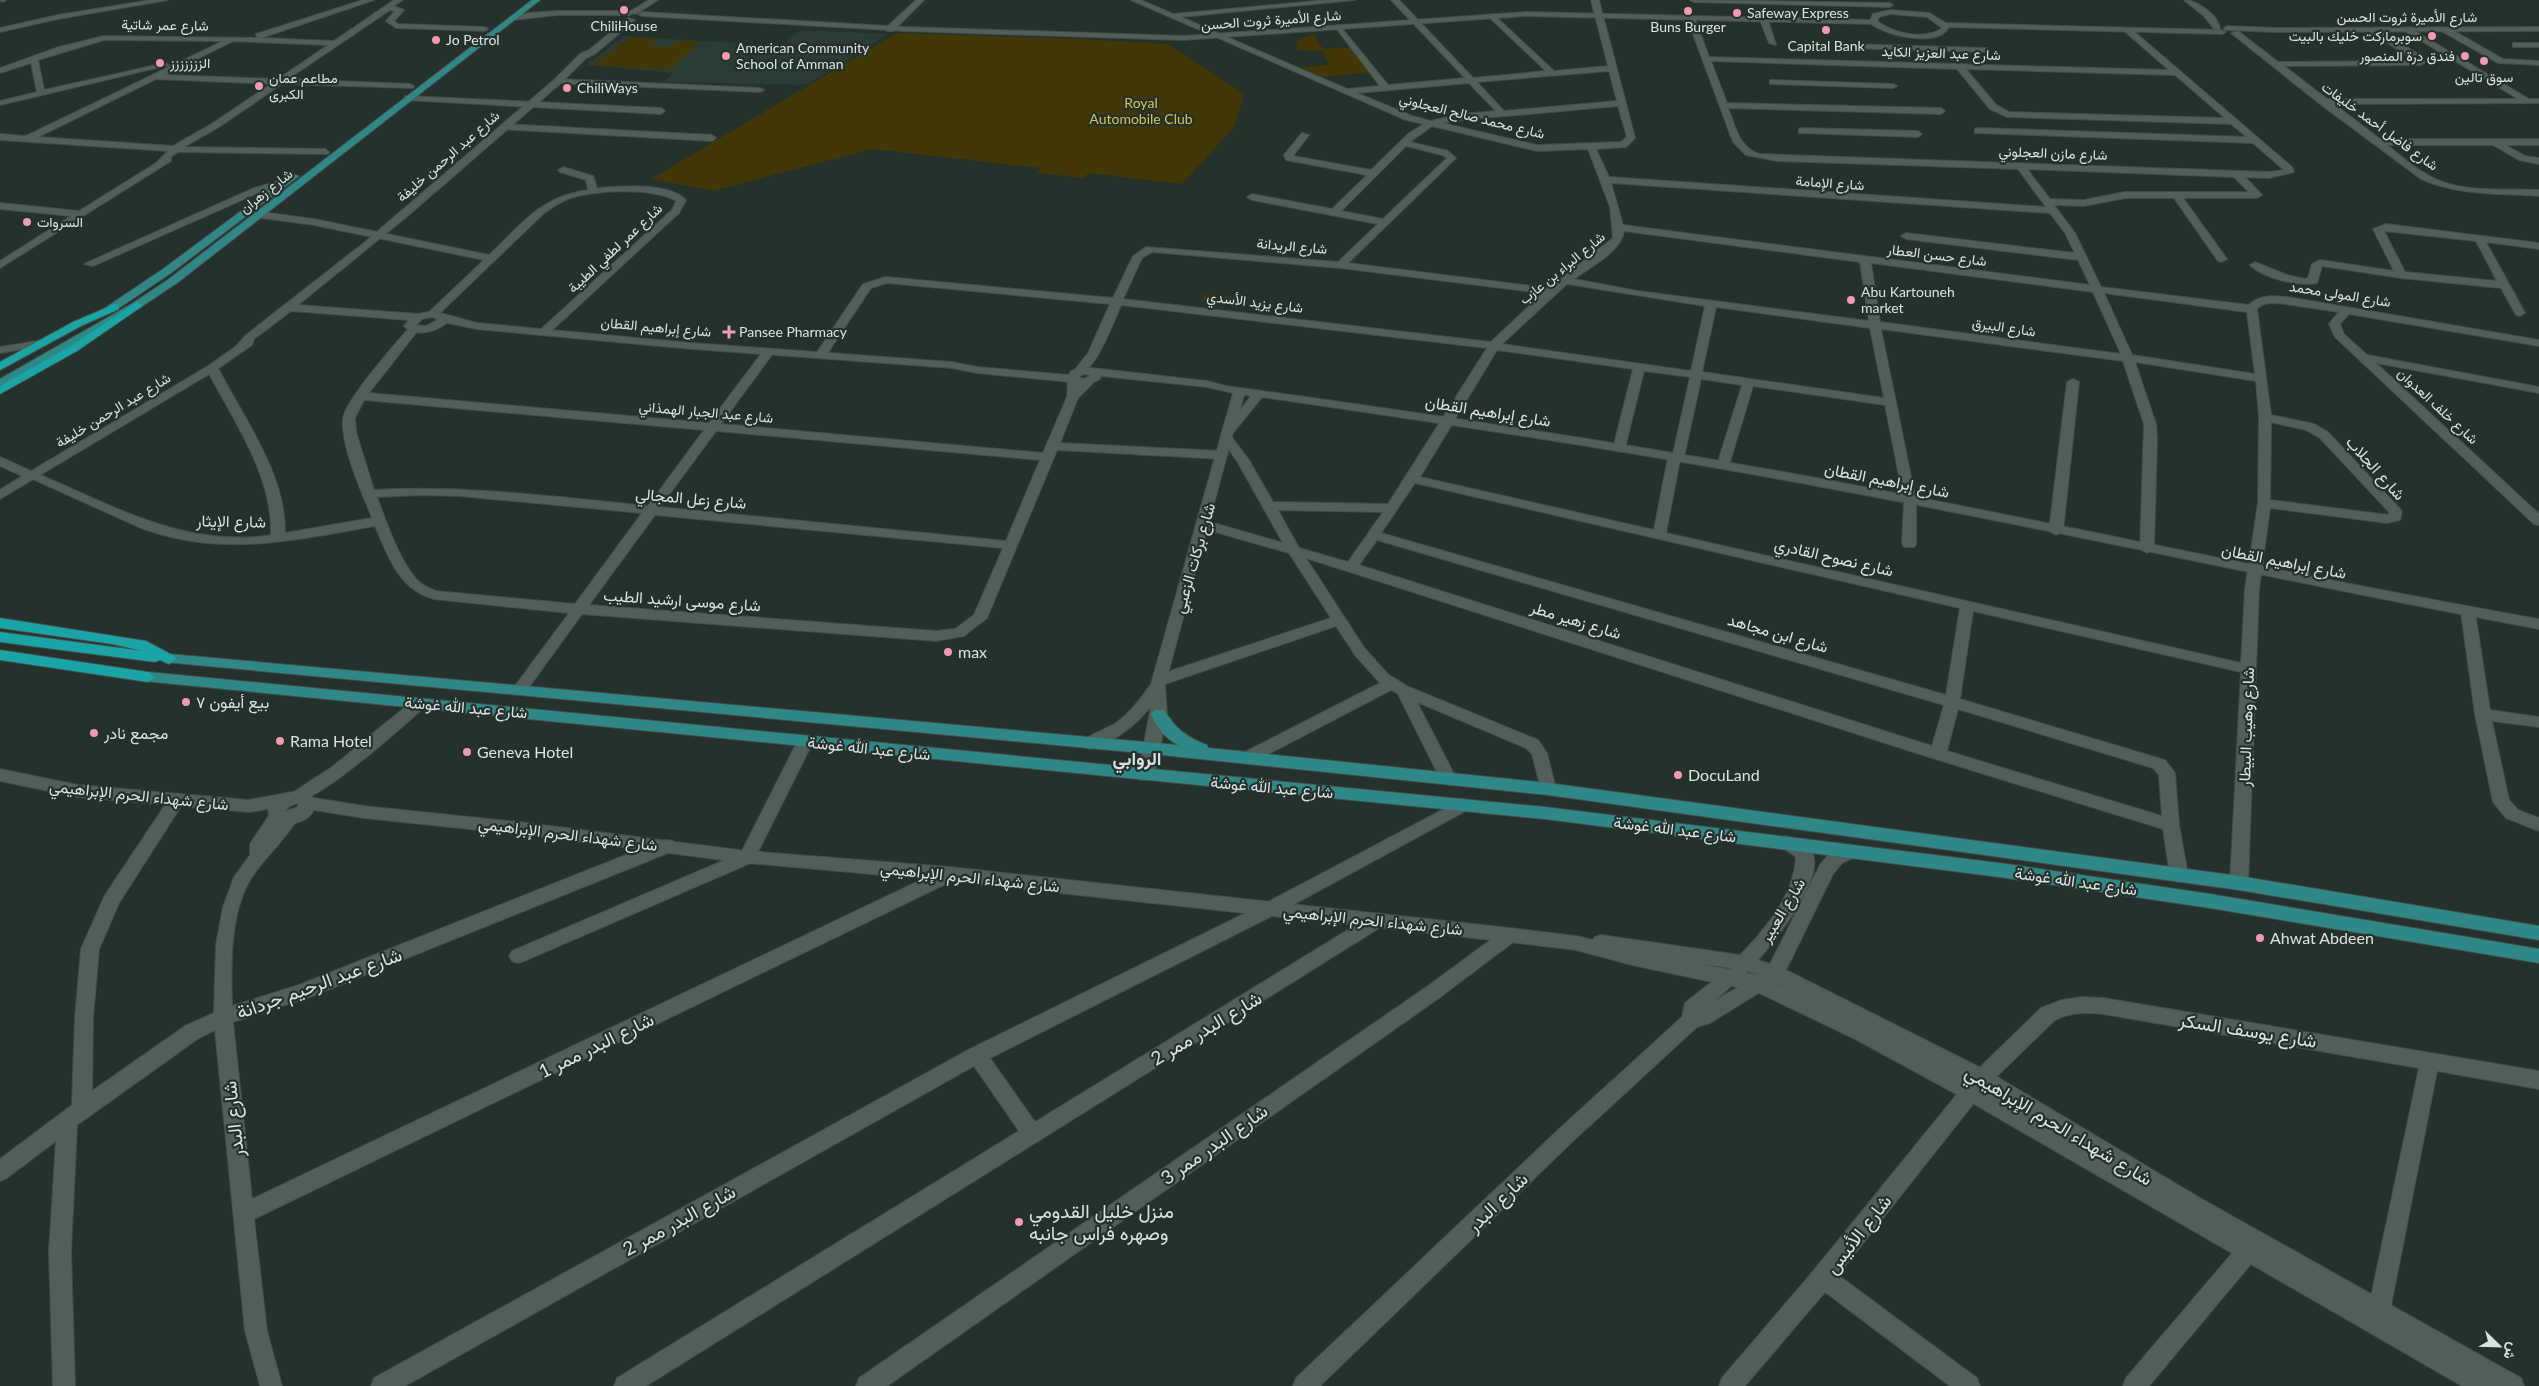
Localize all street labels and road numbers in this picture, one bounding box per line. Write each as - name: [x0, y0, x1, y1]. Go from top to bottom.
- street label: شارع الأميرة ثروت الحسن: [1200, 6, 1342, 36]
- street label: شارع الأميرة ثروت الحسن: [2337, 8, 2477, 28]
- street label: شارع عمر شاتية: [121, 15, 209, 37]
- street label: شارع عبد العزيز الكايد: [1881, 42, 2001, 66]
- street label: شارع فاضل أحمد خليفات: [2317, 78, 2442, 176]
- street label: شارع محمد صالح العجلوني: [1397, 89, 1546, 146]
- street label: شارع عبد الرحمن خليفة: [393, 106, 505, 207]
- street label: شارع مازن العجلوني: [1998, 142, 2108, 167]
- street label: شارع زهران: [236, 165, 297, 219]
- street label: شارع الإمامة: [1795, 172, 1865, 196]
- street label: شارع عمر لطفي الطيبة: [564, 199, 668, 299]
- street label: شارع البراء بن عازب: [1515, 228, 1610, 310]
- street label: شارع الريدانة: [1256, 234, 1328, 260]
- street label: شارع حسن العطار: [1885, 240, 1988, 272]
- street label: شارع المولى محمد: [2288, 277, 2392, 313]
- street label: شارع يزيد الأسدي: [1205, 287, 1304, 320]
- street label: شارع إبراهيم القطان: [600, 313, 712, 343]
- street label: شارع البيرق: [1971, 314, 2037, 342]
- street label: شارع خلف العدوان: [2393, 364, 2482, 449]
- street label: شارع عبد الرحمن خليفة: [52, 369, 175, 453]
- street label: شارع إبراهيم القطان: [1424, 391, 1552, 433]
- street label: شارع عبد الجبار الهمذاني: [638, 397, 774, 430]
- street label: شارع الجلاب: [2341, 432, 2410, 505]
- street label: شارع إبراهيم القطان: [1822, 458, 1951, 504]
- street label: شارع زعل المجالي: [634, 483, 747, 517]
- street label: شارع بركات الزعبي: [1169, 500, 1223, 617]
- street label: شارع الإيثار: [195, 510, 266, 534]
- street label: شارع نصوح القادري: [1772, 534, 1895, 584]
- street label: شارع إبراهيم القطان: [2219, 539, 2348, 585]
- street label: شارع موسى ارشيد الطيب: [602, 585, 761, 617]
- street label: شارع زهير مطر: [1527, 596, 1624, 645]
- street label: شارع ابن مجاهد: [1725, 609, 1831, 659]
- street label: شارع وهيب البيطار: [2234, 667, 2260, 788]
- street label: شارع عبد الله غوشة: [403, 692, 528, 724]
- street label: شارع عبد الله غوشة: [806, 732, 931, 766]
- street label: شارع عبد الله غوشة: [1209, 772, 1334, 804]
- street label: شارع شهداء الحرم الإبراهيمي: [48, 776, 230, 818]
- street label: شارع عبد الله غوشة: [1612, 812, 1737, 848]
- street label: شارع شهداء الحرم الإبراهيمي: [477, 813, 659, 859]
- street label: شارع شهداء الحرم الإبراهيمي: [879, 858, 1061, 900]
- street label: شارع عبد الله غوشة: [2013, 863, 2138, 901]
- street label: شارع العبير: [1754, 874, 1811, 948]
- street label: شارع شهداء الحرم الإبراهيمي: [1282, 901, 1464, 943]
- street label: شارع عبد الرحيم جردانة: [233, 942, 405, 1025]
- street label: شارع البدر ممر 2: [1146, 985, 1266, 1071]
- street label: شارع البدر ممر 1: [534, 1007, 658, 1084]
- street label: شارع يوسف السكر: [2176, 1007, 2319, 1054]
- street label: شارع شهداء الحرم الإبراهيمي: [1959, 1060, 2157, 1194]
- street label: شارع البدر: [217, 1080, 250, 1159]
- street label: شارع البدر ممر 3: [1156, 1098, 1273, 1191]
- street label: شارع البدر: [1461, 1167, 1533, 1238]
- street label: شارع البدر ممر 2: [618, 1179, 740, 1262]
- street label: شارع الأنيس: [1820, 1190, 1897, 1279]

